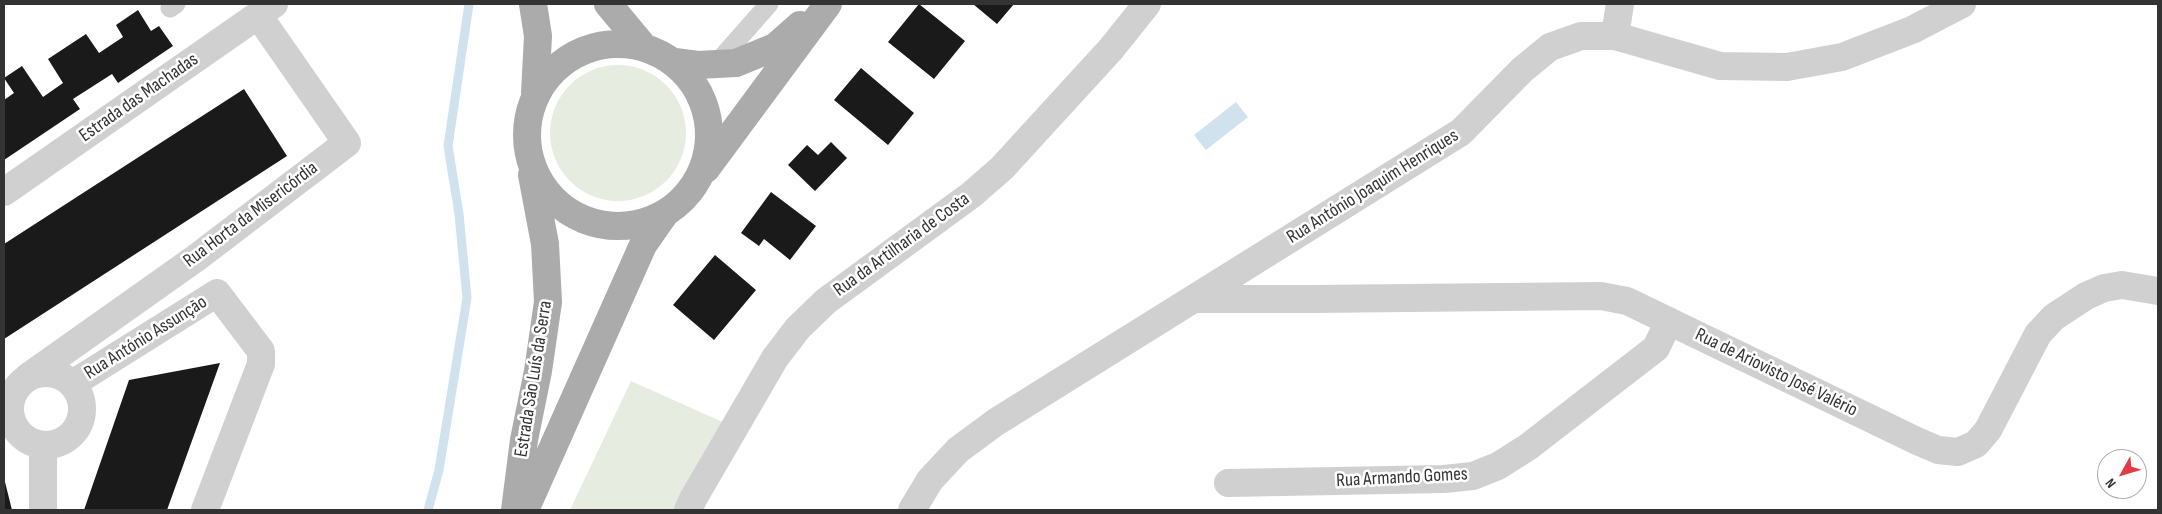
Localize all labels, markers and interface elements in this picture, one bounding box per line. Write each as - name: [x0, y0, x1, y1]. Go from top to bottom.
- street label: Estrada das Machadas: [75, 49, 203, 147]
- street label: Rua António Joaquim Henriques: [1283, 125, 1463, 249]
- street label: Rua Horta da Misericórdia: [179, 157, 323, 273]
- street label: Rua da Artilharia de Costa: [830, 188, 974, 302]
- street label: Rua António Assunção: [81, 291, 211, 385]
- street label: Estrada São Luís da Serra: [510, 299, 558, 459]
- street label: Rua de Ariovisto José Valério: [1691, 324, 1861, 422]
- north arrow: [2097, 449, 2147, 499]
- street label: Rua Armando Gomes: [1336, 463, 1468, 493]
- text: N: [2102, 475, 2120, 491]

